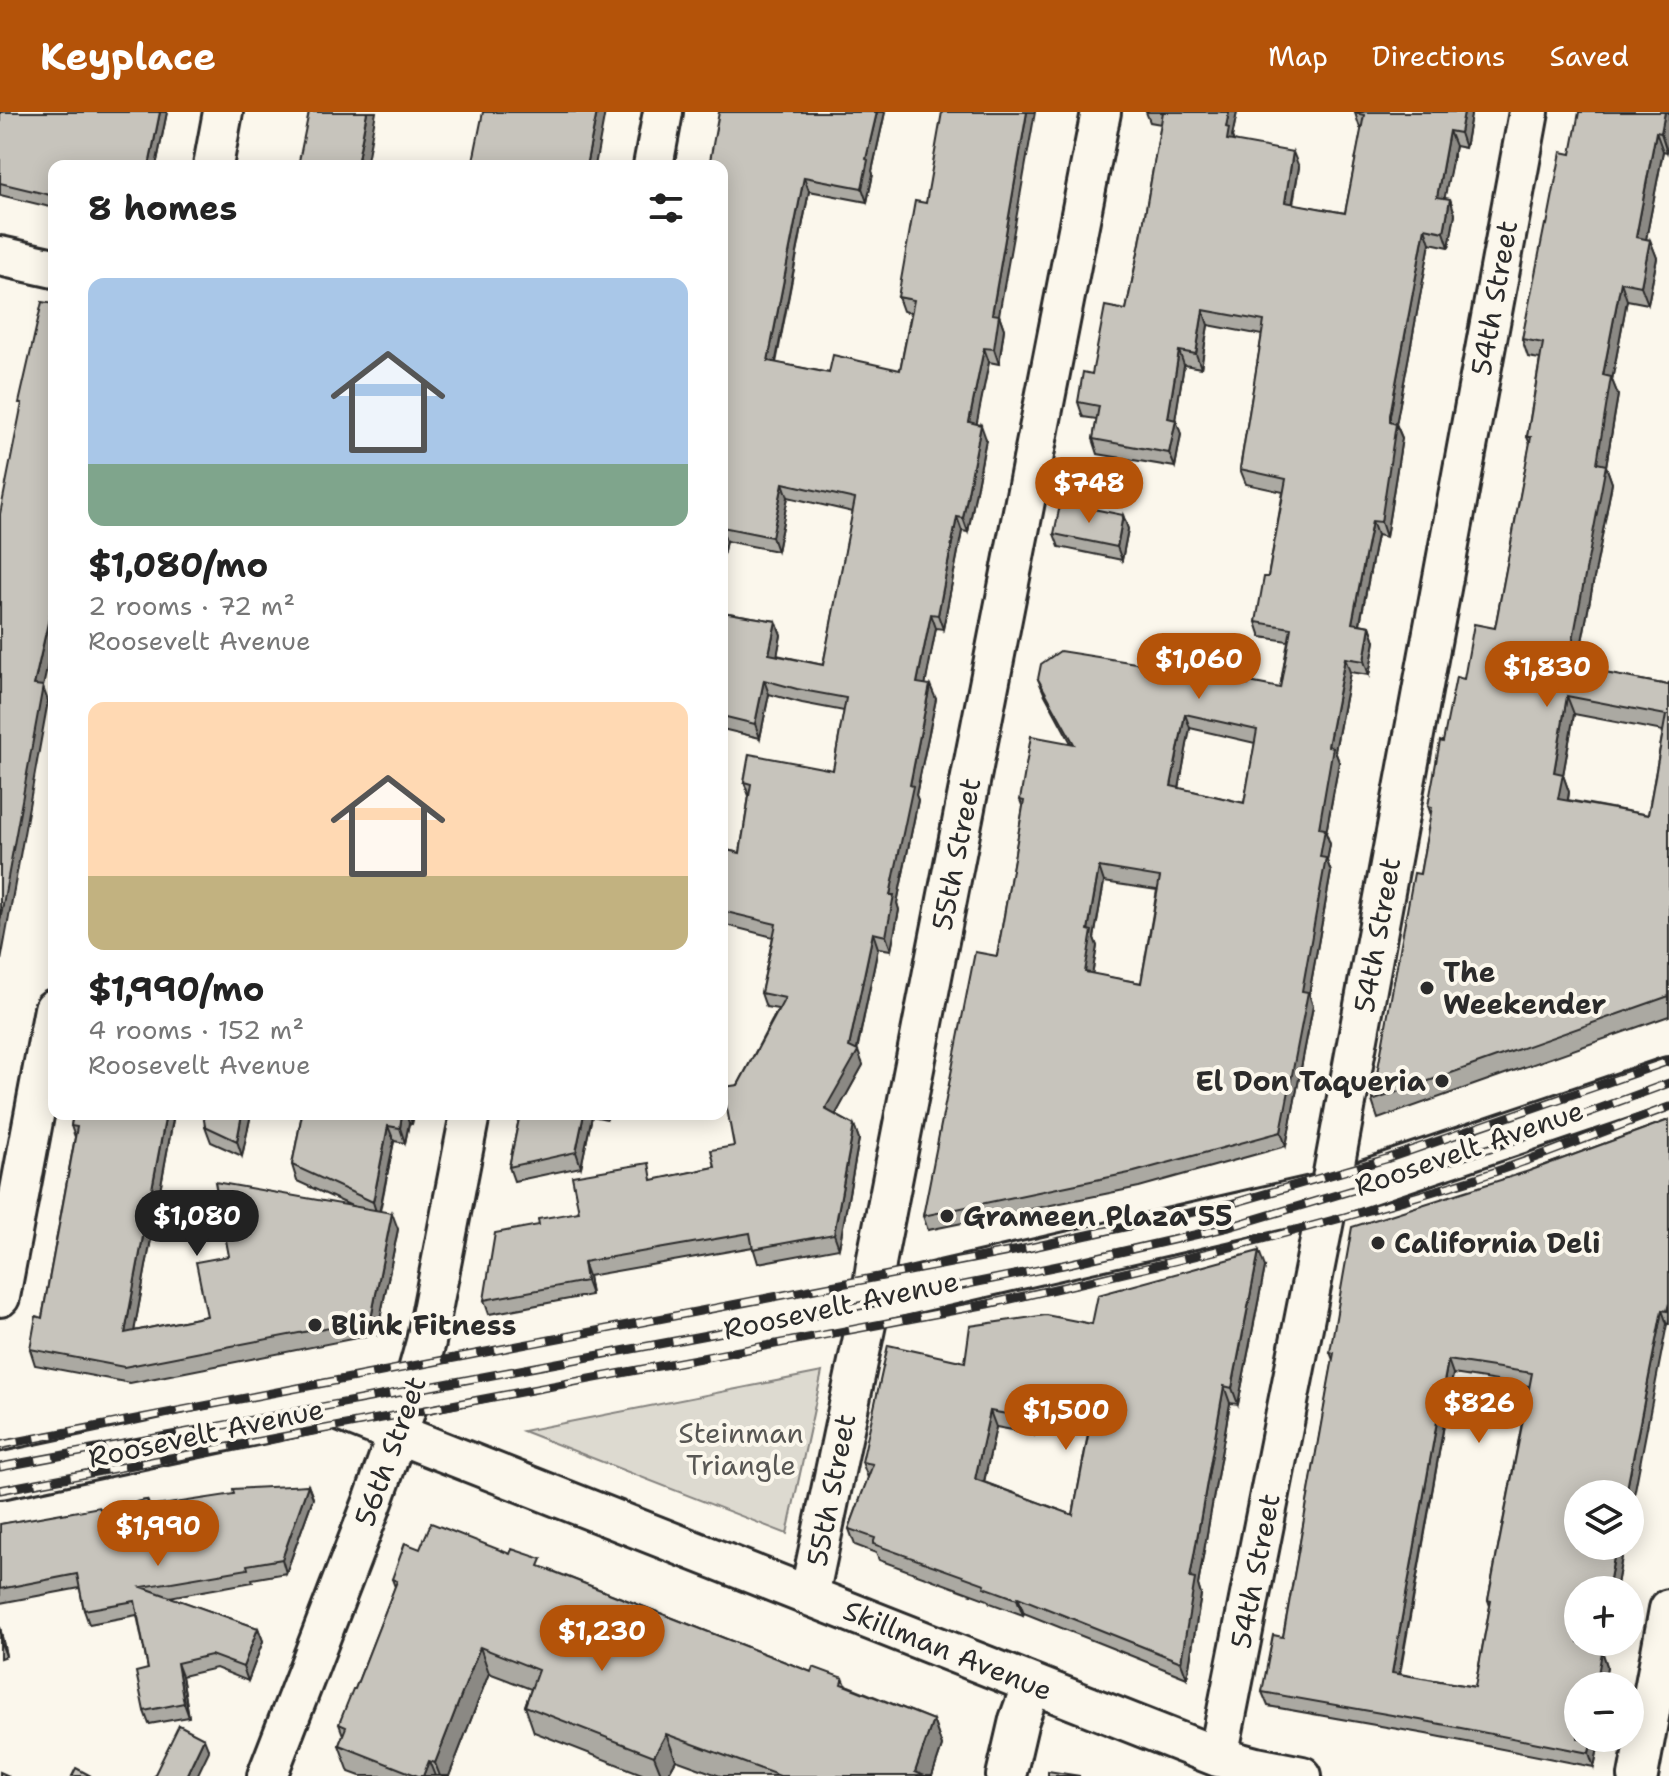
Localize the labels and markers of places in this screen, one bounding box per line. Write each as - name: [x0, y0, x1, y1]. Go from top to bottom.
- pin: $748: [1042, 457, 1136, 525]
- pin: $1,060: [1134, 633, 1264, 701]
- pin: $1,830: [1482, 641, 1612, 709]
- place label: The Weekender: [1443, 953, 1606, 1023]
- marker: The Weekender: [1418, 979, 1436, 997]
- place label: El Don Taqueria: [1195, 1062, 1426, 1100]
- marker: El Don Taqueria: [1433, 1072, 1451, 1090]
- pin: $1,080: [132, 1190, 262, 1258]
- place label: Grameen Plaza 55: [963, 1197, 1232, 1235]
- marker: Grameen Plaza 55: [938, 1207, 956, 1225]
- place label: California Deli: [1394, 1224, 1601, 1262]
- marker: California Deli: [1369, 1234, 1387, 1252]
- place label: Blink Fitness: [331, 1306, 516, 1344]
- marker: Blink Fitness: [306, 1316, 324, 1334]
- pin: $826: [1432, 1377, 1526, 1445]
- pin: $1,500: [1001, 1384, 1131, 1452]
- pin: $1,990: [93, 1500, 223, 1568]
- pin: $1,230: [537, 1605, 667, 1673]

